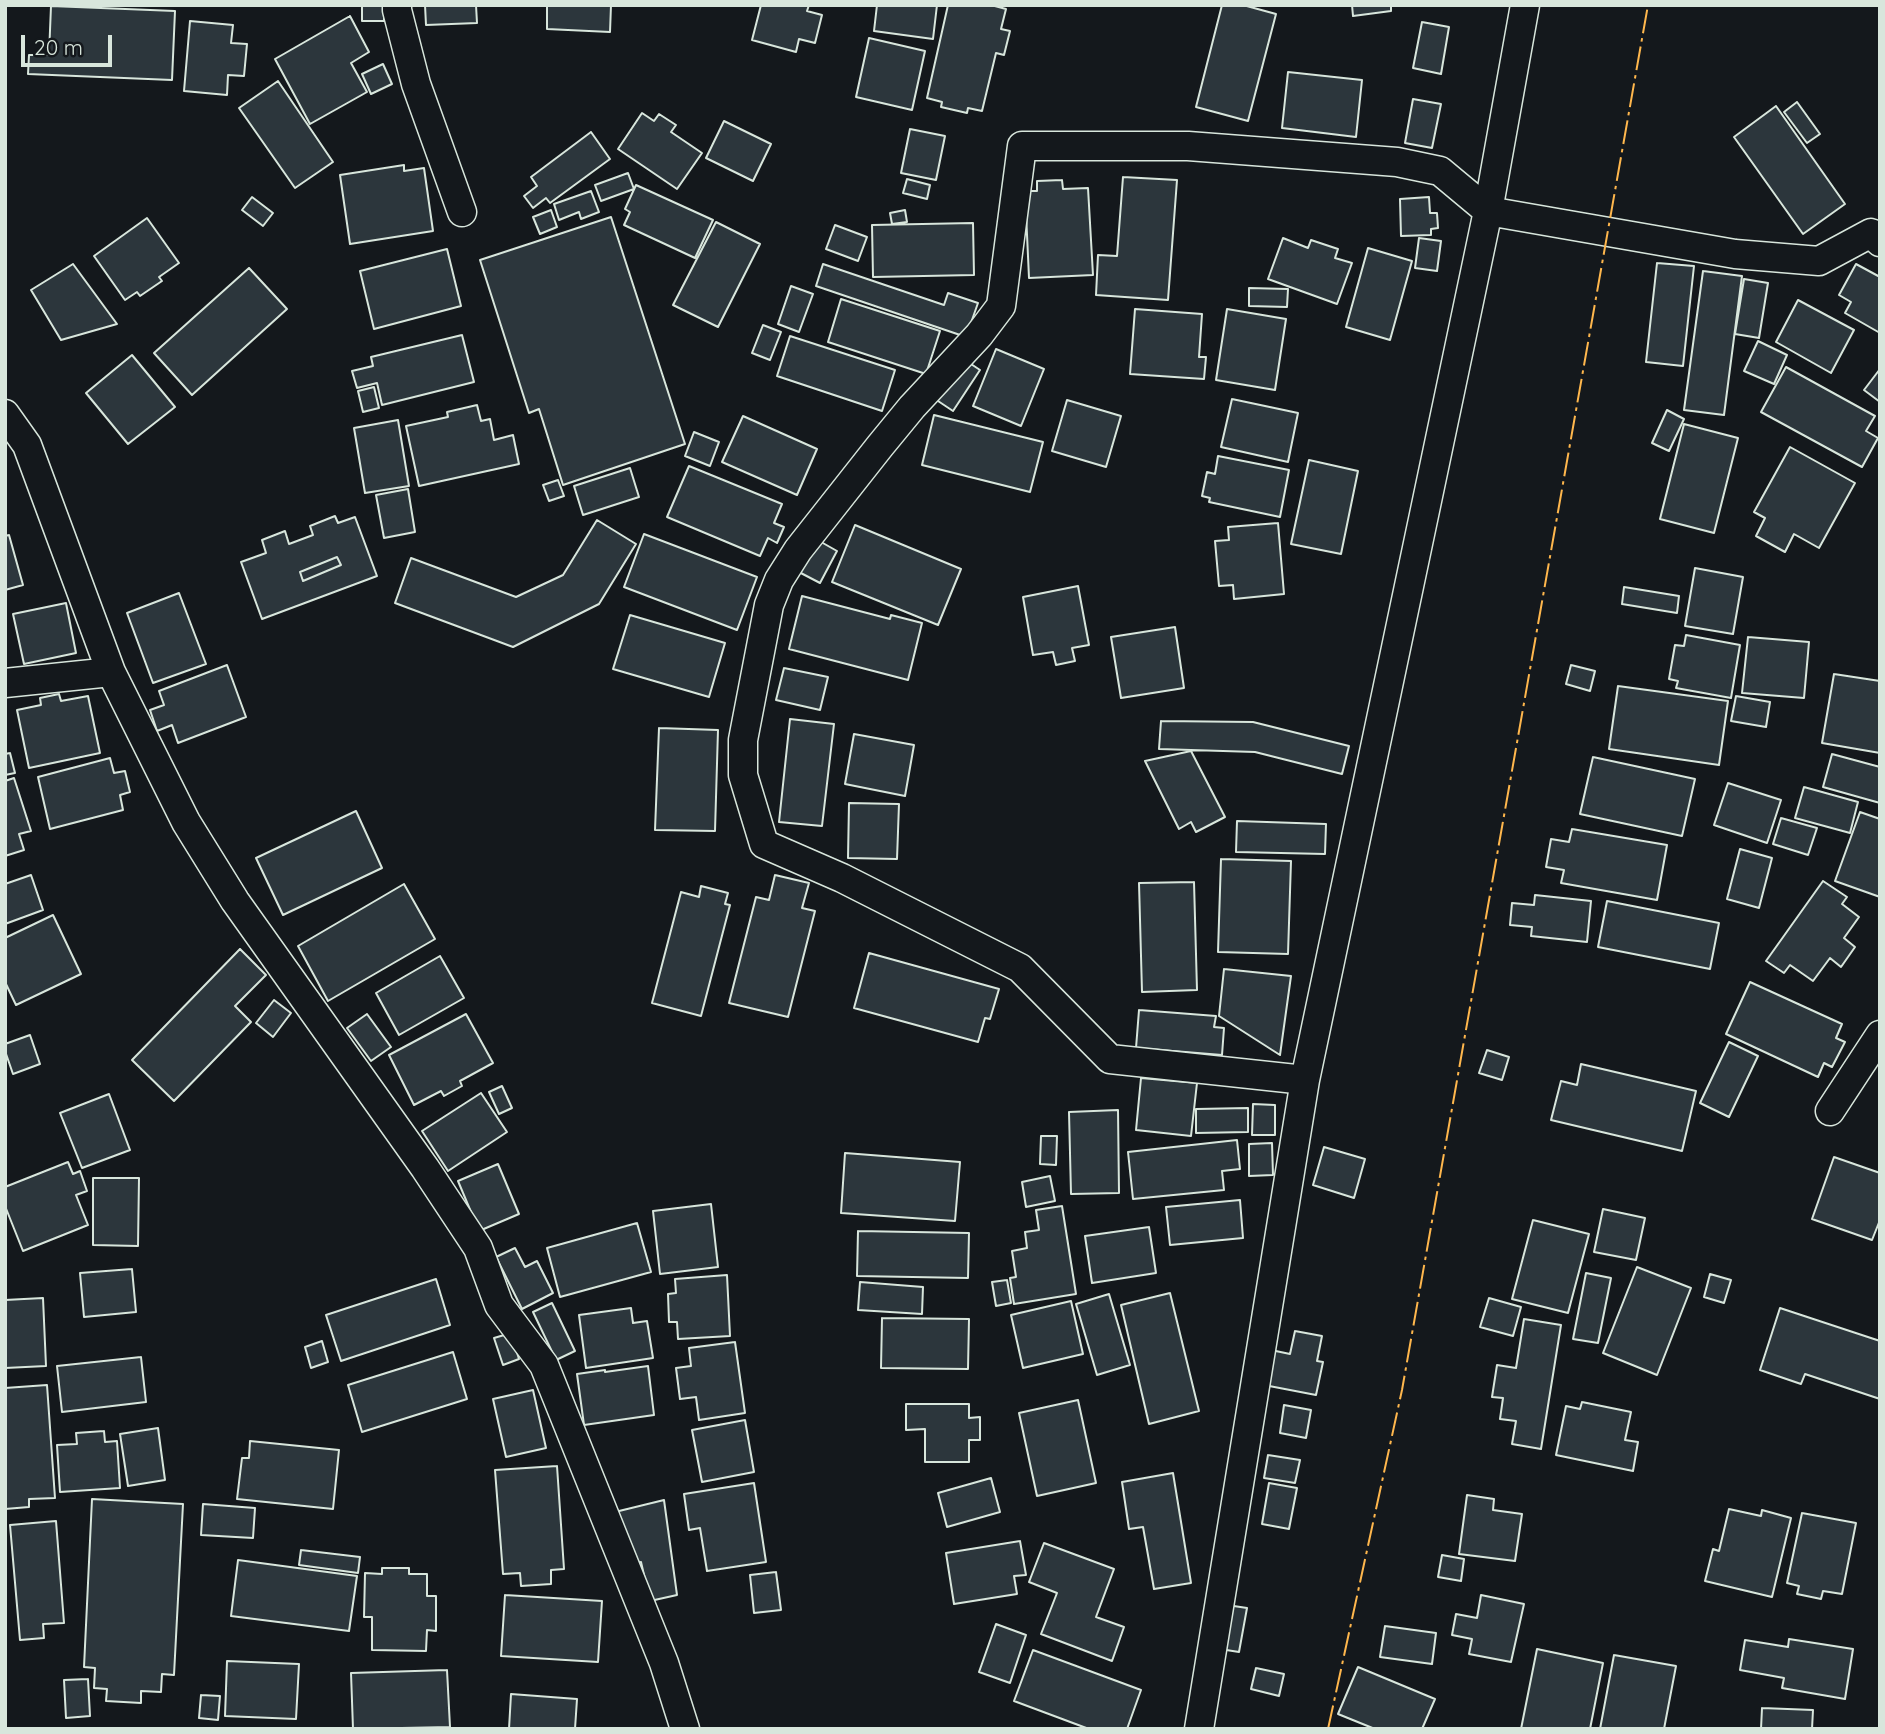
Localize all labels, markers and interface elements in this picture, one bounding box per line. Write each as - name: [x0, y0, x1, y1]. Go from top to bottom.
- scale bar: [24, 21, 116, 65]
- text: 20 m: [34, 34, 83, 60]

